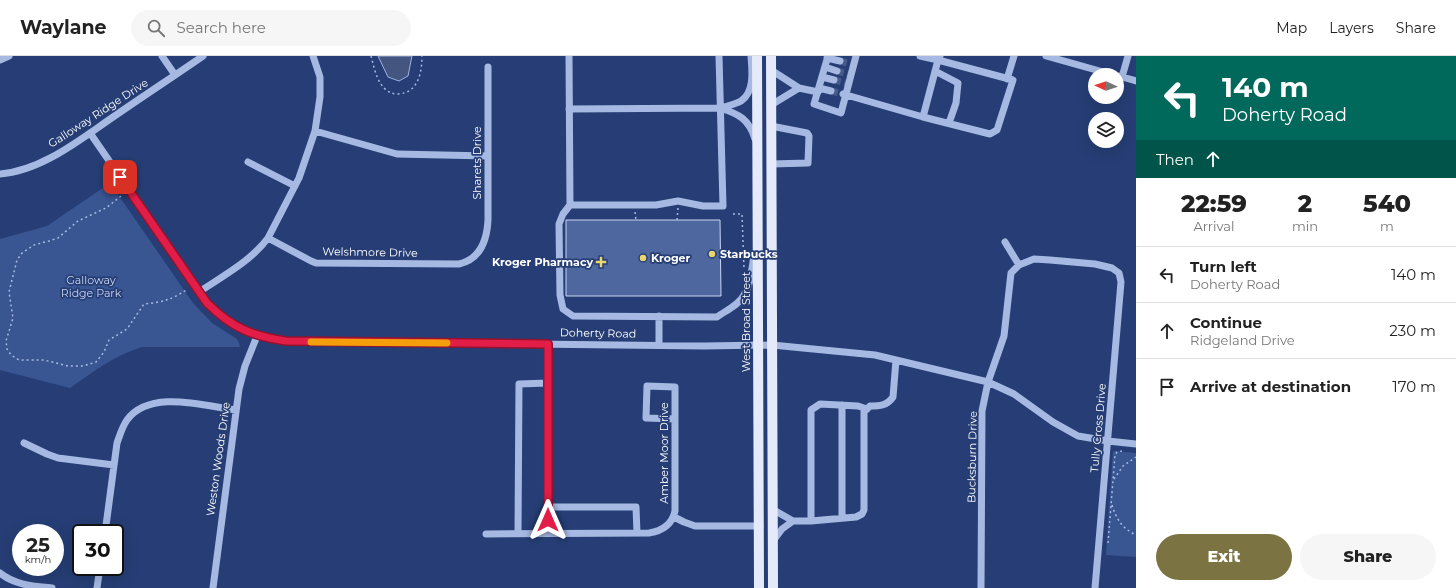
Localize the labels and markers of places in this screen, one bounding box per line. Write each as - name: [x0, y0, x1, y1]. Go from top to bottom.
- pin: [103, 160, 137, 194]
- place label: Starbucks: [720, 247, 778, 261]
- marker: Starbucks: [707, 249, 717, 259]
- place label: Kroger: [651, 251, 691, 265]
- marker: Kroger: [638, 253, 648, 263]
- place label: Kroger Pharmacy: [492, 255, 593, 269]
- marker: Kroger Pharmacy: [596, 257, 606, 267]

